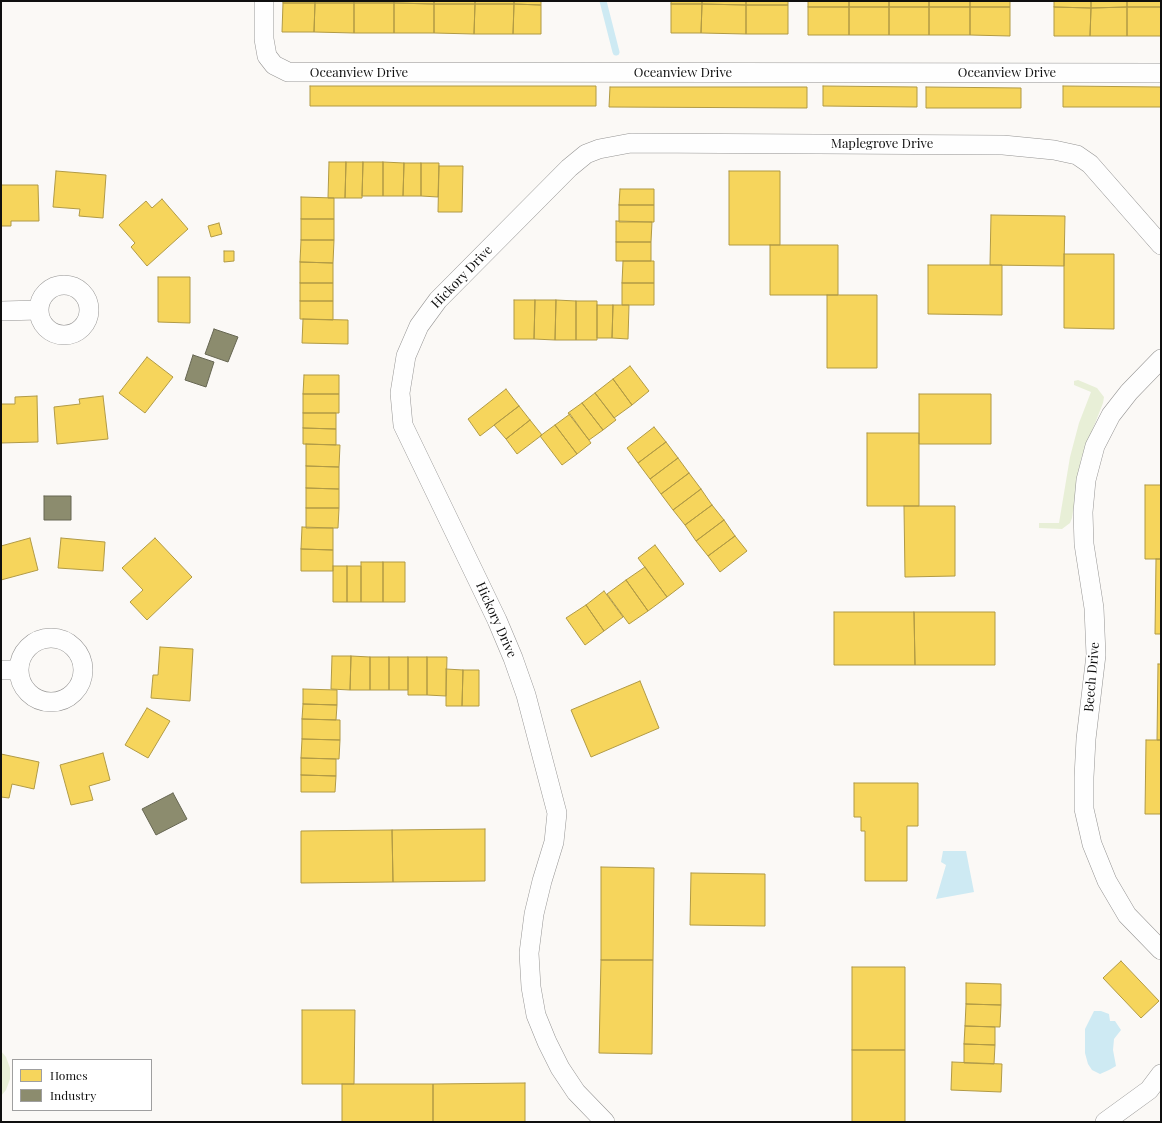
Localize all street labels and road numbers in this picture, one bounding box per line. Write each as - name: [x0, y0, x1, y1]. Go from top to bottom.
- street label: Oceanview Drive: [310, 65, 408, 81]
- street label: Oceanview Drive: [634, 65, 732, 81]
- street label: Oceanview Drive: [958, 65, 1056, 81]
- street label: Maplegrove Drive: [831, 136, 933, 152]
- street label: Hickory Drive: [428, 242, 496, 312]
- street label: Hickory Drive: [472, 580, 520, 660]
- street label: Beech Drive: [1081, 641, 1103, 713]

